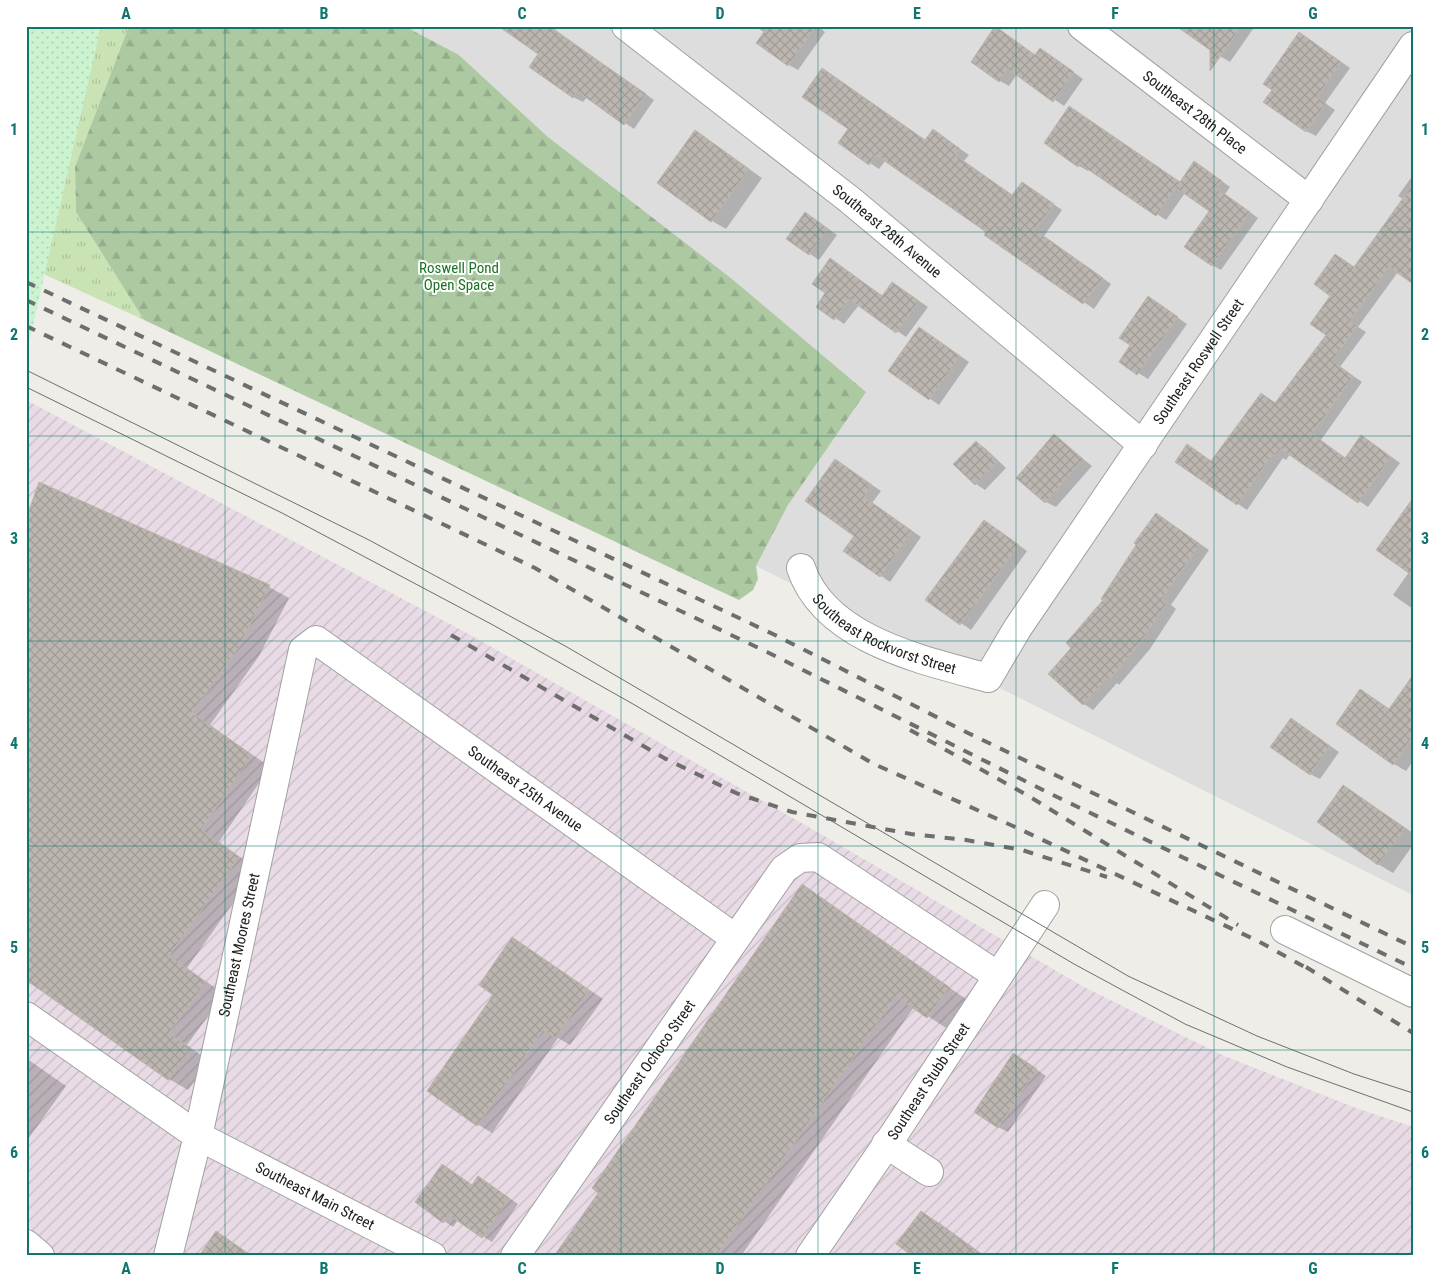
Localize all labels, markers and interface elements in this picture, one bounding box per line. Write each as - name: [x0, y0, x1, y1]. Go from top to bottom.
- text: A: [121, 4, 131, 23]
- text: B: [320, 4, 329, 23]
- text: C: [517, 4, 527, 23]
- text: D: [715, 4, 725, 23]
- text: E: [913, 4, 921, 23]
- text: F: [1111, 4, 1119, 23]
- text: G: [1308, 4, 1318, 23]
- street label: Southeast 28th Place: [1139, 67, 1250, 158]
- text: 1: [10, 120, 18, 139]
- text: 1: [1421, 120, 1429, 139]
- street label: Southeast 28th Avenue: [829, 181, 945, 282]
- park label: Roswell Pond Open Space: [419, 259, 499, 294]
- street label: Southeast Roswell Street: [1149, 296, 1247, 428]
- text: 2: [10, 325, 18, 344]
- text: 2: [1421, 325, 1429, 344]
- text: 3: [10, 529, 18, 548]
- text: 3: [1421, 529, 1429, 548]
- street label: Southeast Rockvorst Street: [808, 590, 958, 678]
- text: 4: [10, 734, 18, 753]
- text: 4: [1421, 734, 1429, 753]
- street label: Southeast 25th Avenue: [464, 742, 586, 836]
- street label: Southeast Moores Street: [215, 872, 264, 1019]
- text: 5: [10, 938, 18, 957]
- text: 5: [1421, 938, 1429, 957]
- street label: Southeast Ochoco Street: [600, 997, 699, 1128]
- street label: Southeast Stubb Street: [884, 1020, 974, 1143]
- text: 6: [10, 1143, 18, 1162]
- text: 6: [1421, 1143, 1429, 1162]
- street label: Southeast Main Street: [252, 1158, 377, 1234]
- text: A: [121, 1259, 131, 1278]
- text: B: [320, 1259, 329, 1278]
- text: C: [517, 1259, 527, 1278]
- text: D: [715, 1259, 725, 1278]
- text: E: [913, 1259, 921, 1278]
- text: F: [1111, 1259, 1119, 1278]
- text: G: [1308, 1259, 1318, 1278]

